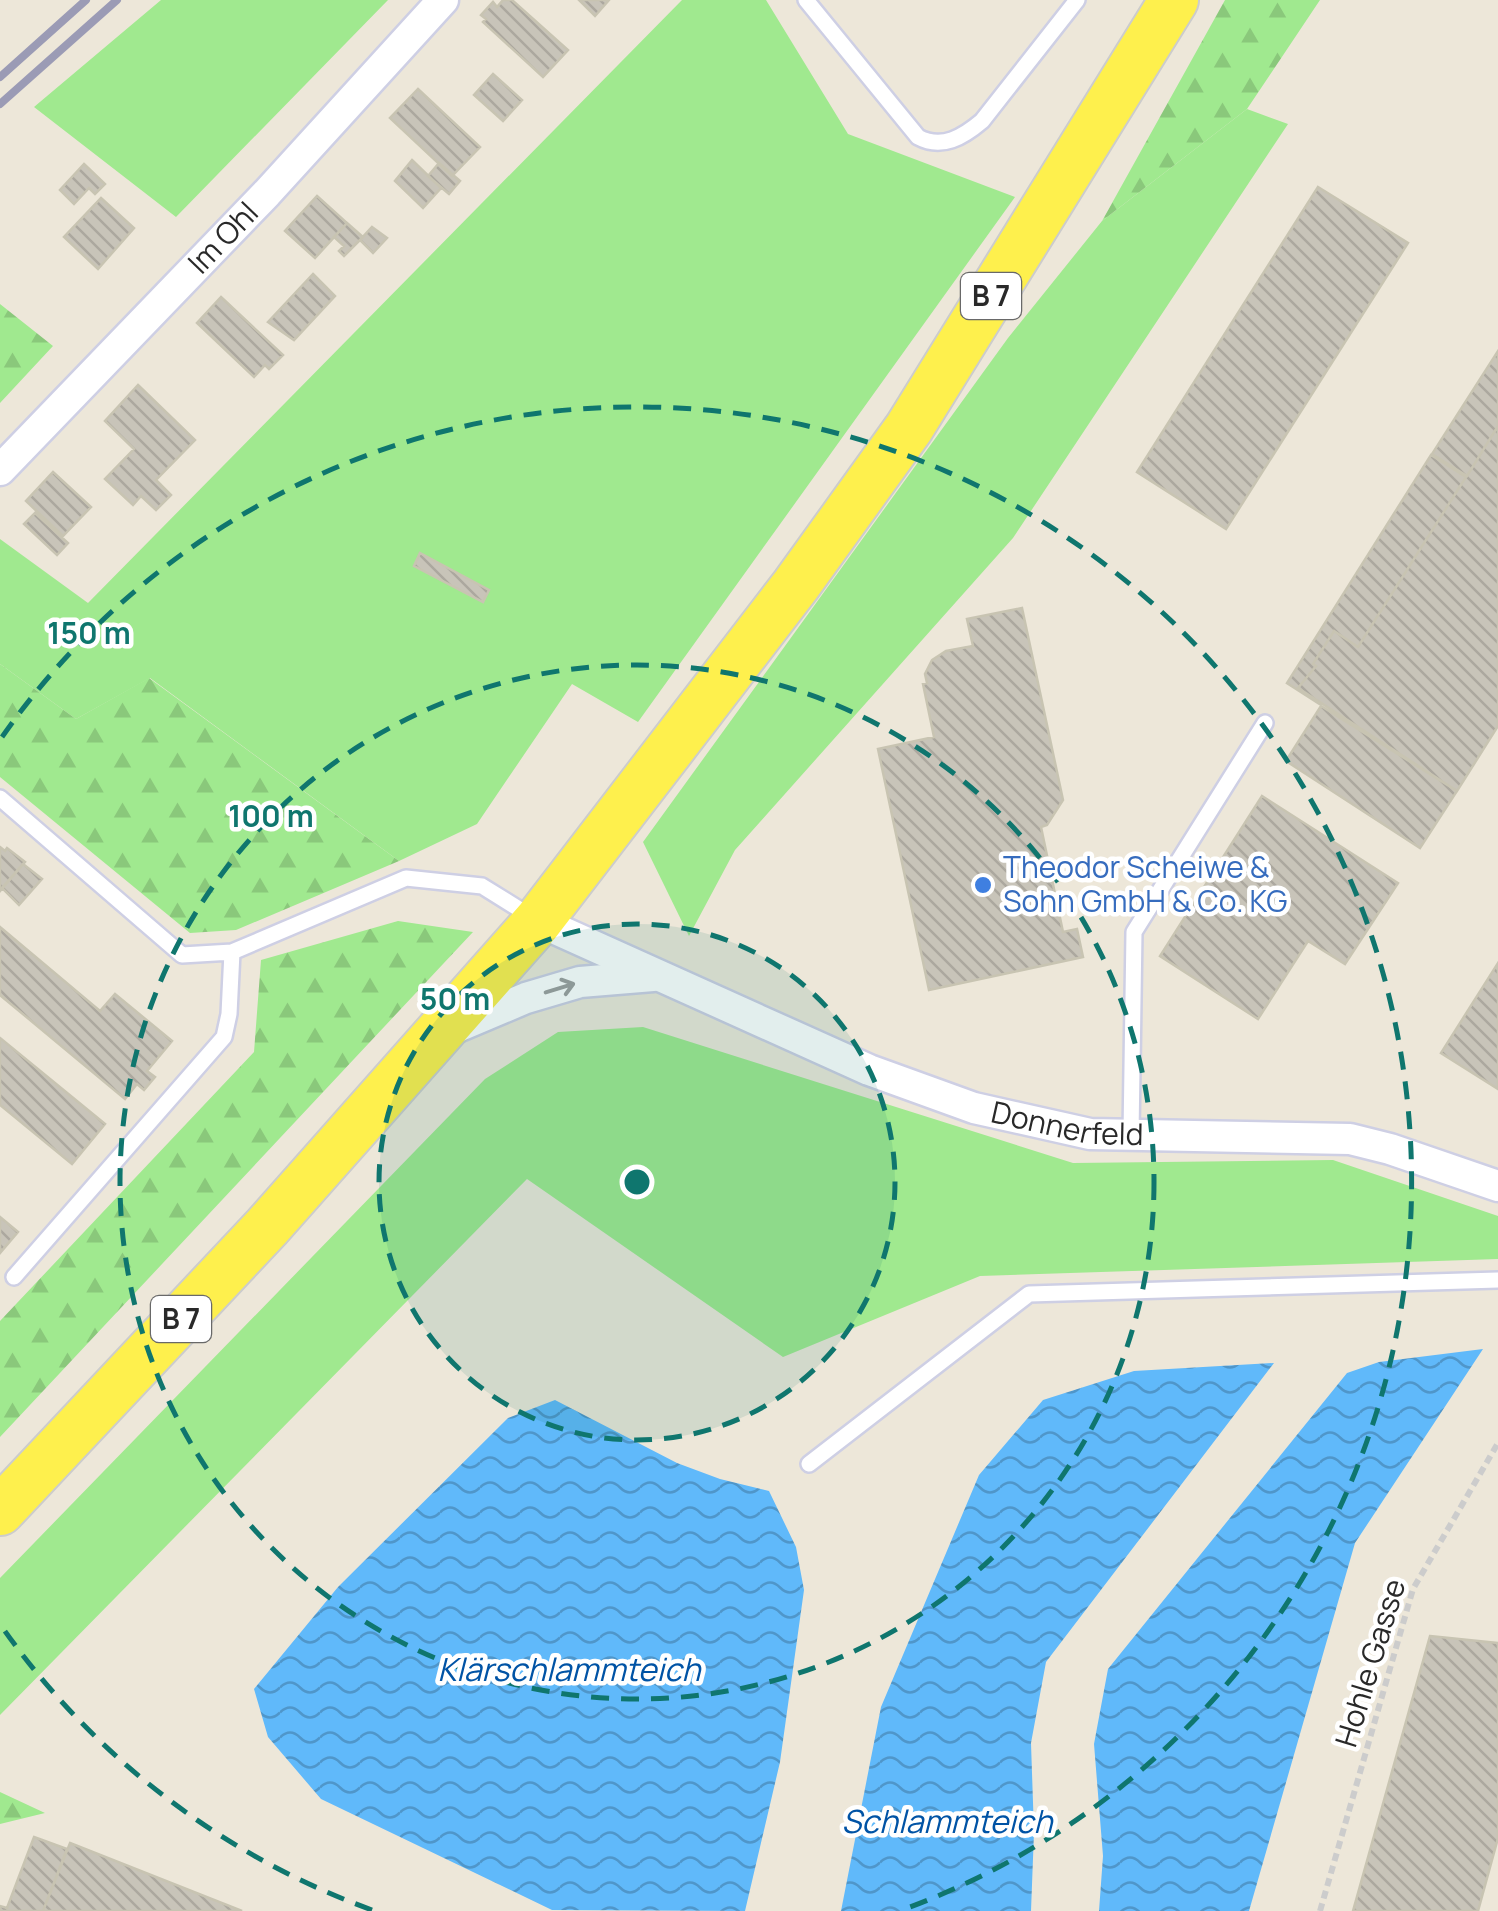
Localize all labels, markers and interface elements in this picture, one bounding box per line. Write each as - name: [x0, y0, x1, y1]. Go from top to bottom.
- street label: Im Ohl: [178, 192, 267, 282]
- road number: B 7: [961, 273, 1021, 319]
- text: 150 m: [47, 612, 131, 653]
- text: 100 m: [228, 795, 314, 836]
- place label: Theodor Scheiwe & Sohn GmbH & Co. KG: [1003, 846, 1287, 921]
- marker: Theodor Scheiwe & Sohn GmbH & Co. KG: [972, 874, 994, 896]
- text: 50 m: [420, 978, 490, 1019]
- one-way arrow: [543, 978, 575, 996]
- street label: Donnerfeld: [988, 1091, 1144, 1154]
- centre of rings: [619, 1164, 655, 1200]
- road number: B 7: [151, 1296, 211, 1342]
- street label: Hohle Gasse: [1325, 1574, 1415, 1752]
- water label: Klärschlammteich: [437, 1647, 702, 1691]
- water label: Schlammteich: [841, 1799, 1054, 1843]

